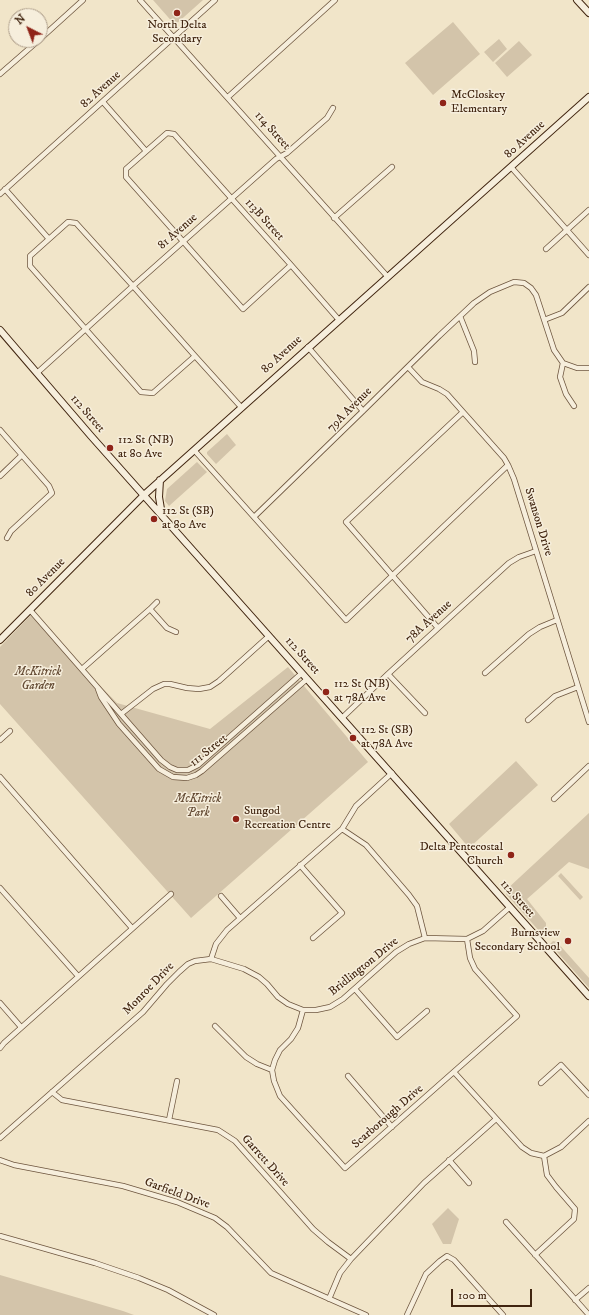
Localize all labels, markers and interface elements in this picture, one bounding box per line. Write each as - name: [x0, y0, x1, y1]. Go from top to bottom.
- north arrow: [8, 8, 48, 48]
- marker: North Delta Secondary: [172, 8, 182, 18]
- text: N: [13, 12, 29, 28]
- place label: North Delta Secondary: [148, 19, 206, 47]
- street label: 82 Avenue: [78, 68, 124, 112]
- place label: McCloskey Elementary: [451, 89, 507, 117]
- marker: McCloskey Elementary: [438, 98, 448, 108]
- street label: 114 Street: [251, 109, 293, 153]
- street label: 80 Avenue: [502, 118, 548, 162]
- street label: 113B Street: [241, 196, 287, 244]
- street label: 81 Avenue: [155, 211, 201, 253]
- street label: 80 Avenue: [259, 333, 305, 377]
- street label: 79A Avenue: [325, 385, 375, 435]
- street label: 112 Street: [67, 392, 107, 436]
- place label: 112 St (NB) at 80 Ave: [118, 434, 173, 462]
- marker: 112 St (NB) at 80 Ave: [105, 443, 115, 453]
- street label: Swanson Drive: [521, 486, 555, 558]
- place label: 112 St (SB) at 80 Ave: [162, 505, 214, 533]
- marker: 112 St (SB) at 80 Ave: [149, 514, 159, 524]
- street label: 80 Avenue: [23, 555, 69, 601]
- street label: 78A Avenue: [403, 598, 455, 646]
- street label: 112 Street: [281, 634, 323, 678]
- park label: McKitrick Garden: [15, 666, 61, 694]
- place label: 112 St (NB) at 78A Ave: [334, 678, 389, 706]
- marker: 112 St (NB) at 78A Ave: [321, 687, 331, 697]
- place label: 112 St (SB) at 78A Ave: [361, 724, 413, 752]
- street label: 111 Street: [187, 732, 231, 770]
- marker: 112 St (SB) at 78A Ave: [348, 733, 358, 743]
- park label: McKitrick Park: [175, 793, 221, 821]
- place label: Sungod Recreation Centre: [244, 805, 331, 833]
- marker: Sungod Recreation Centre: [231, 814, 241, 824]
- place label: Delta Pentecostal Church: [420, 841, 503, 869]
- marker: Delta Pentecostal Church: [506, 850, 516, 860]
- street label: 112 Street: [496, 877, 538, 921]
- place label: Burnsview Secondary School: [475, 927, 560, 955]
- street label: Bridlington Drive: [326, 935, 402, 999]
- marker: Burnsview Secondary School: [563, 936, 573, 946]
- street label: Monroe Drive: [120, 960, 178, 1018]
- street label: Scarborough Drive: [349, 1082, 427, 1152]
- street label: Garrett Drive: [238, 1132, 292, 1190]
- street label: Garfield Drive: [142, 1176, 212, 1212]
- scale bar: [453, 1281, 534, 1307]
- text: 100 m: [458, 1288, 487, 1303]

